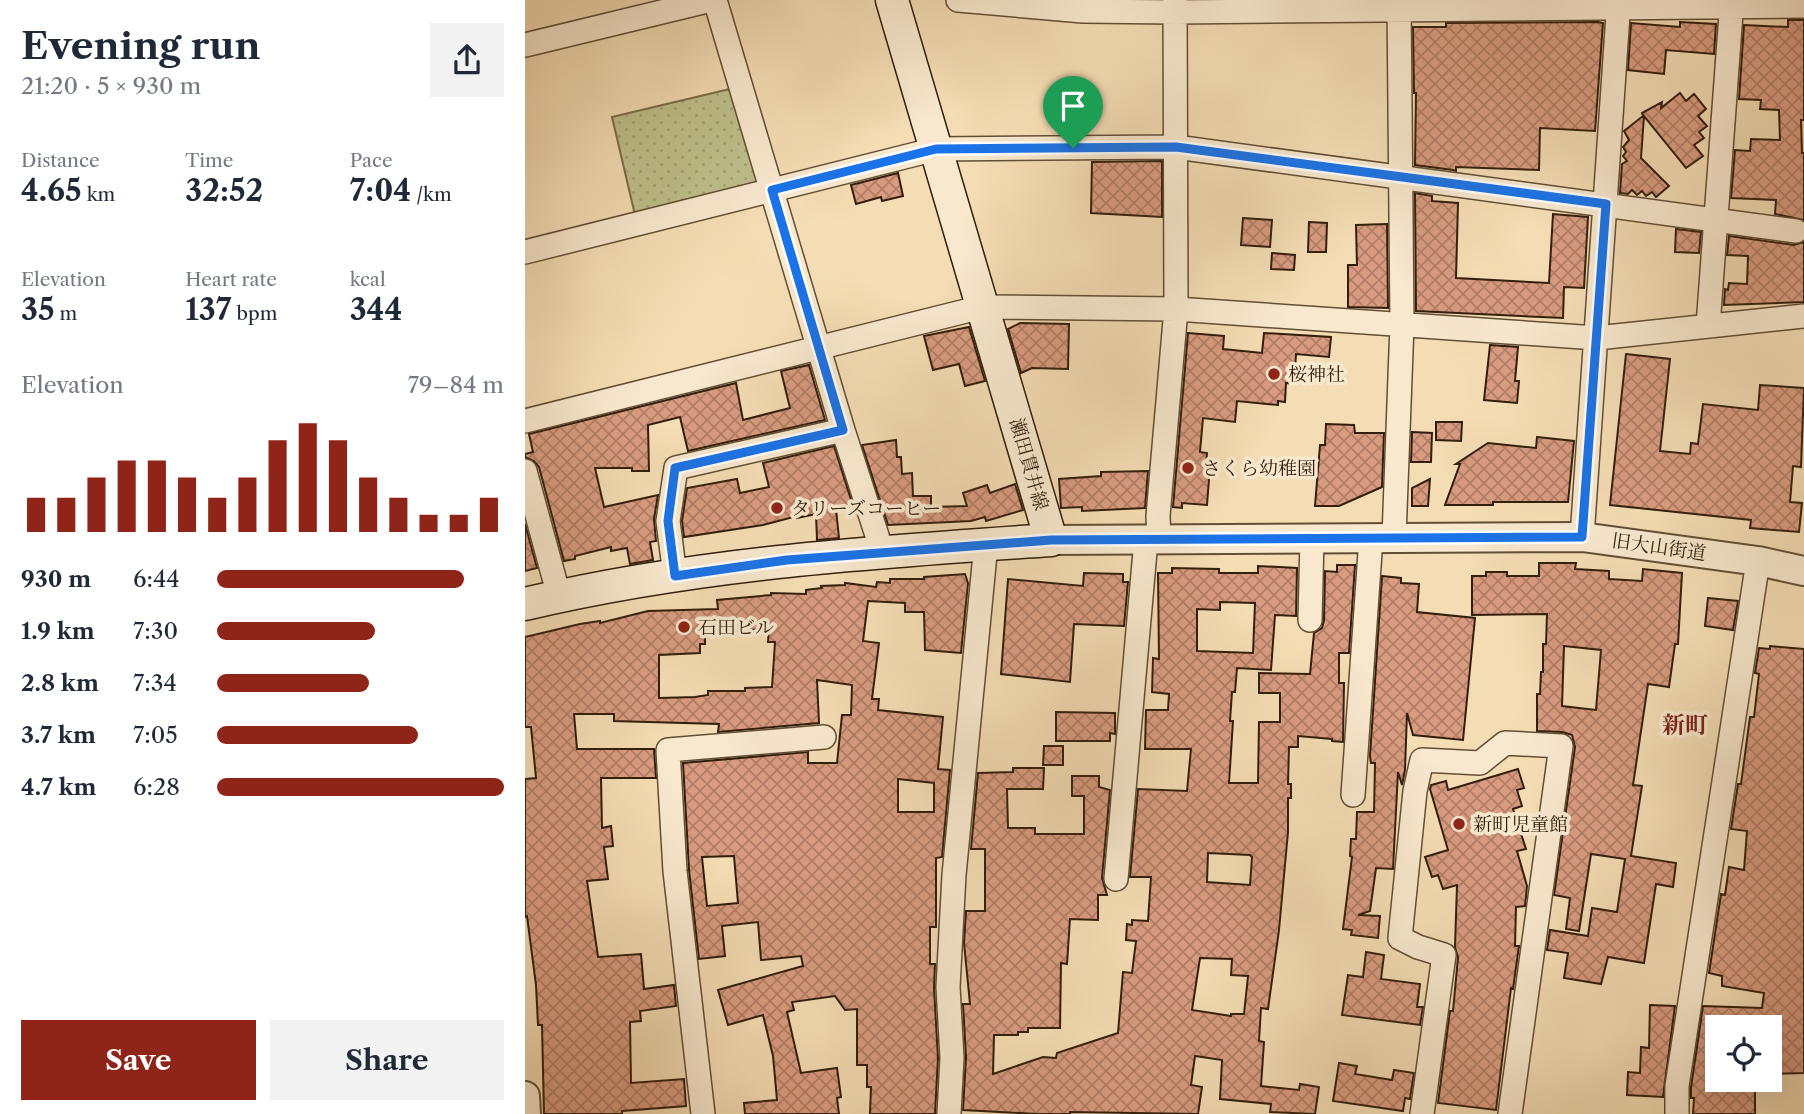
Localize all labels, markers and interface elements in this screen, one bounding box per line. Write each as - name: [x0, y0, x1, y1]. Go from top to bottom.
- text: Evening run: [21, 22, 261, 69]
- button: share: [430, 23, 504, 97]
- text: 21:20 · 5 × 930 m: [21, 72, 201, 100]
- pin: [1043, 76, 1103, 148]
- icon: arrive: [1054, 87, 1092, 125]
- text: Distance: [21, 149, 100, 172]
- text: Time: [185, 149, 233, 172]
- text: Pace: [350, 149, 393, 172]
- text: 4.65: [21, 172, 82, 209]
- text: 32:52: [185, 172, 263, 209]
- text: 7:04: [350, 172, 411, 209]
- text: km: [82, 183, 115, 206]
- text: /km: [411, 183, 452, 206]
- text: Elevation: [21, 268, 106, 291]
- text: Heart rate: [185, 268, 277, 291]
- text: kcal: [350, 268, 386, 291]
- text: 35: [21, 291, 55, 328]
- text: 137: [185, 291, 231, 328]
- text: 344: [350, 291, 402, 328]
- text: m: [55, 302, 77, 325]
- text: bpm: [231, 302, 277, 325]
- place label: 桜神社: [1288, 363, 1345, 386]
- marker: 桜神社: [1266, 366, 1282, 382]
- text: Elevation: [21, 371, 124, 399]
- text: 79–84 m: [408, 371, 504, 399]
- street label: 瀬田貫井線: [1005, 415, 1053, 513]
- place label: さくら幼稚園: [1202, 457, 1316, 480]
- marker: さくら幼稚園: [1180, 460, 1196, 476]
- place label: タリーズコーヒー: [791, 497, 941, 520]
- marker: タリーズコーヒー: [769, 500, 785, 516]
- street label: 旧大山街道: [1610, 529, 1708, 565]
- text: 930 m: [21, 565, 91, 593]
- text: 6:44: [133, 565, 180, 593]
- place label: 石田ビル: [698, 616, 774, 639]
- text: 1.9 km: [21, 617, 95, 645]
- text: 7:30: [133, 617, 178, 645]
- marker: 石田ビル: [676, 619, 692, 635]
- text: 2.8 km: [21, 669, 99, 697]
- text: 7:34: [133, 669, 177, 697]
- district label: 新町: [1662, 711, 1708, 739]
- text: 3.7 km: [21, 721, 96, 749]
- text: 7:05: [133, 721, 178, 749]
- text: 4.7 km: [21, 773, 97, 801]
- text: 6:28: [133, 773, 180, 801]
- place label: 新町児童館: [1473, 813, 1568, 836]
- marker: 新町児童館: [1451, 816, 1467, 832]
- map controls: [1705, 1015, 1782, 1092]
- button: locate: [1705, 1015, 1782, 1092]
- button: Save: [21, 1020, 256, 1100]
- button: Share: [270, 1020, 504, 1100]

